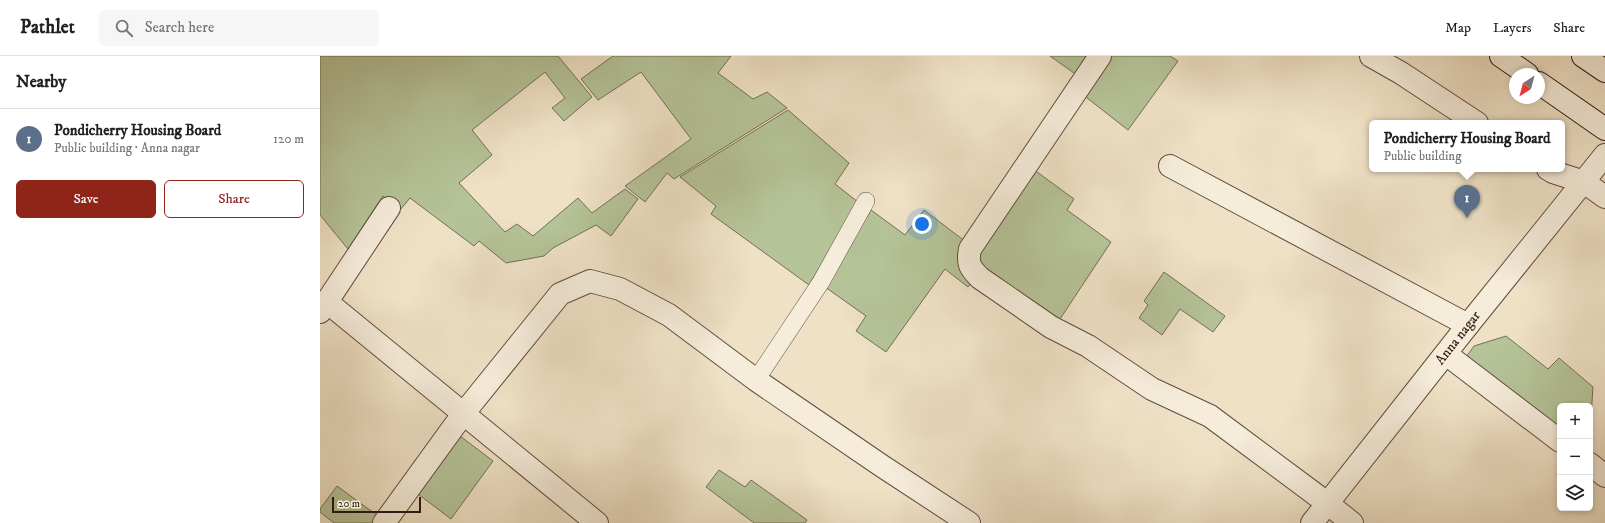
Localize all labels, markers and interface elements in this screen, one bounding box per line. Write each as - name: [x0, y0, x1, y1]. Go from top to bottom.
- search box: [99, 10, 379, 46]
- text: Pathlet: [20, 16, 75, 39]
- icon: search: [113, 17, 135, 39]
- text: Search here: [145, 18, 214, 37]
- text: Map: [1445, 19, 1471, 37]
- text: Layers: [1493, 19, 1531, 37]
- text: Share: [1553, 19, 1585, 37]
- north arrow: [1509, 68, 1545, 104]
- text: Nearby: [16, 71, 66, 93]
- popup: [1369, 120, 1565, 172]
- text: Pondicherry Housing Board: [54, 121, 221, 140]
- text: Pondicherry Housing Board: [1383, 129, 1551, 148]
- text: 1: [27, 131, 31, 147]
- text: 120 m: [273, 131, 304, 147]
- text: Public building · Anna nagar: [54, 140, 200, 156]
- text: Public building: [1383, 148, 1461, 164]
- button: Save: [16, 180, 156, 218]
- button: Share: [164, 180, 304, 218]
- pin: 1: [1454, 185, 1480, 218]
- your location: [912, 214, 932, 234]
- street label: Anna nagar: [1431, 307, 1485, 369]
- map controls: [1557, 403, 1593, 511]
- button: +: [1557, 403, 1593, 439]
- button: −: [1557, 439, 1593, 475]
- button: layers: [1557, 475, 1593, 511]
- scale bar: [332, 495, 421, 514]
- text: 20 m: [338, 497, 360, 511]

